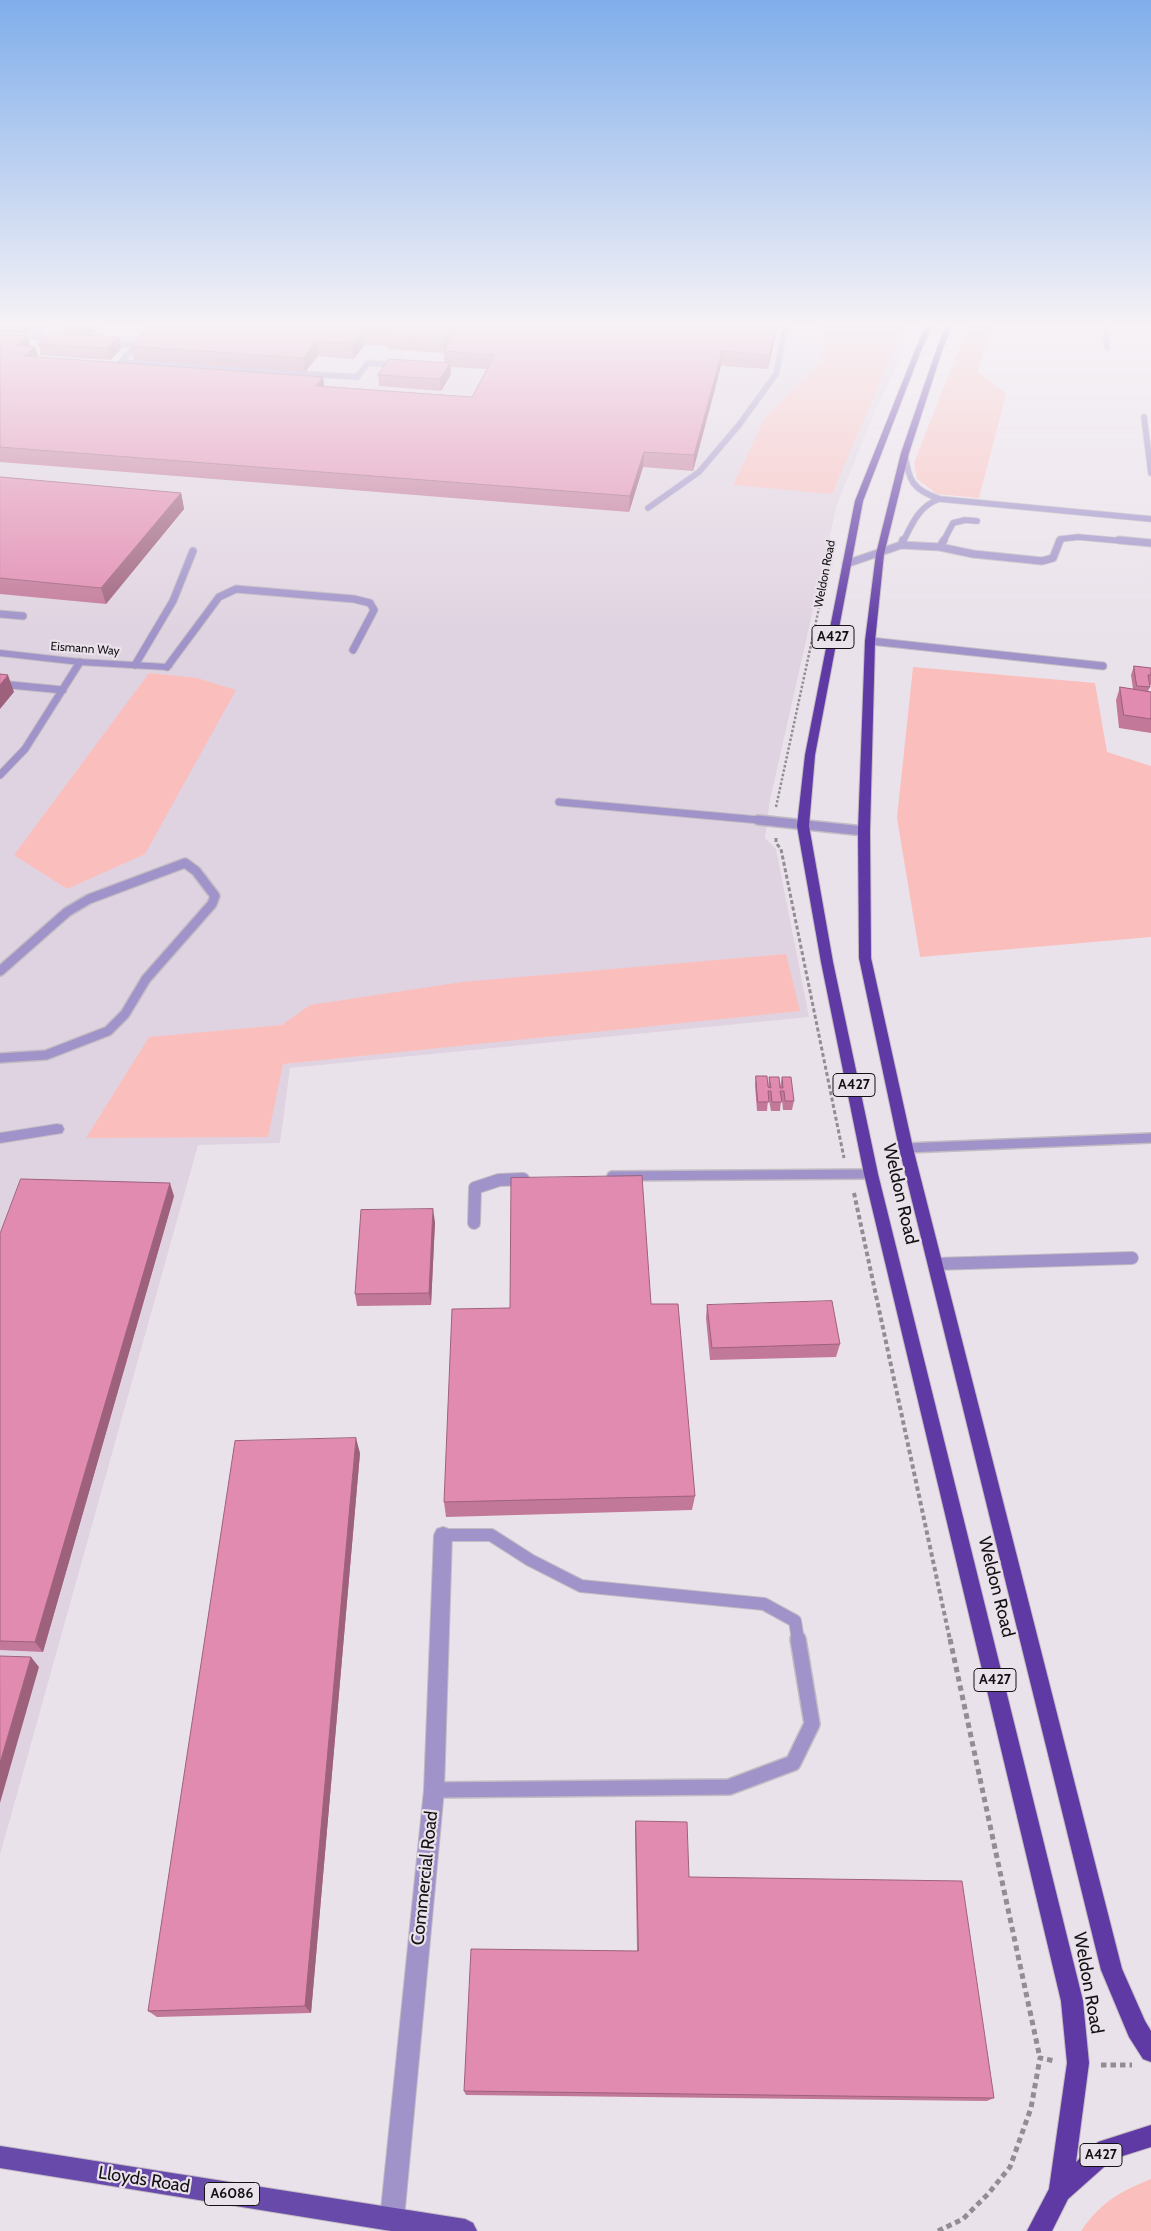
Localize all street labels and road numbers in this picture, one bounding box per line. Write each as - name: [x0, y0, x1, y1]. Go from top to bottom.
- street label: Weldon Road: [811, 539, 839, 609]
- road number: A427: [812, 626, 854, 649]
- street label: Eismann Way: [50, 639, 120, 659]
- road number: A427: [833, 1074, 875, 1096]
- street label: Weldon Road: [878, 1142, 922, 1246]
- street label: Weldon Road: [973, 1535, 1019, 1639]
- road number: A427: [974, 1668, 1016, 1692]
- street label: Commercial Road: [407, 1810, 443, 1946]
- street label: Weldon Road: [1068, 1931, 1108, 2035]
- road number: A427: [1080, 2144, 1122, 2166]
- street label: Lloyds Road: [97, 2162, 191, 2198]
- road number: A6086: [204, 2182, 260, 2206]

